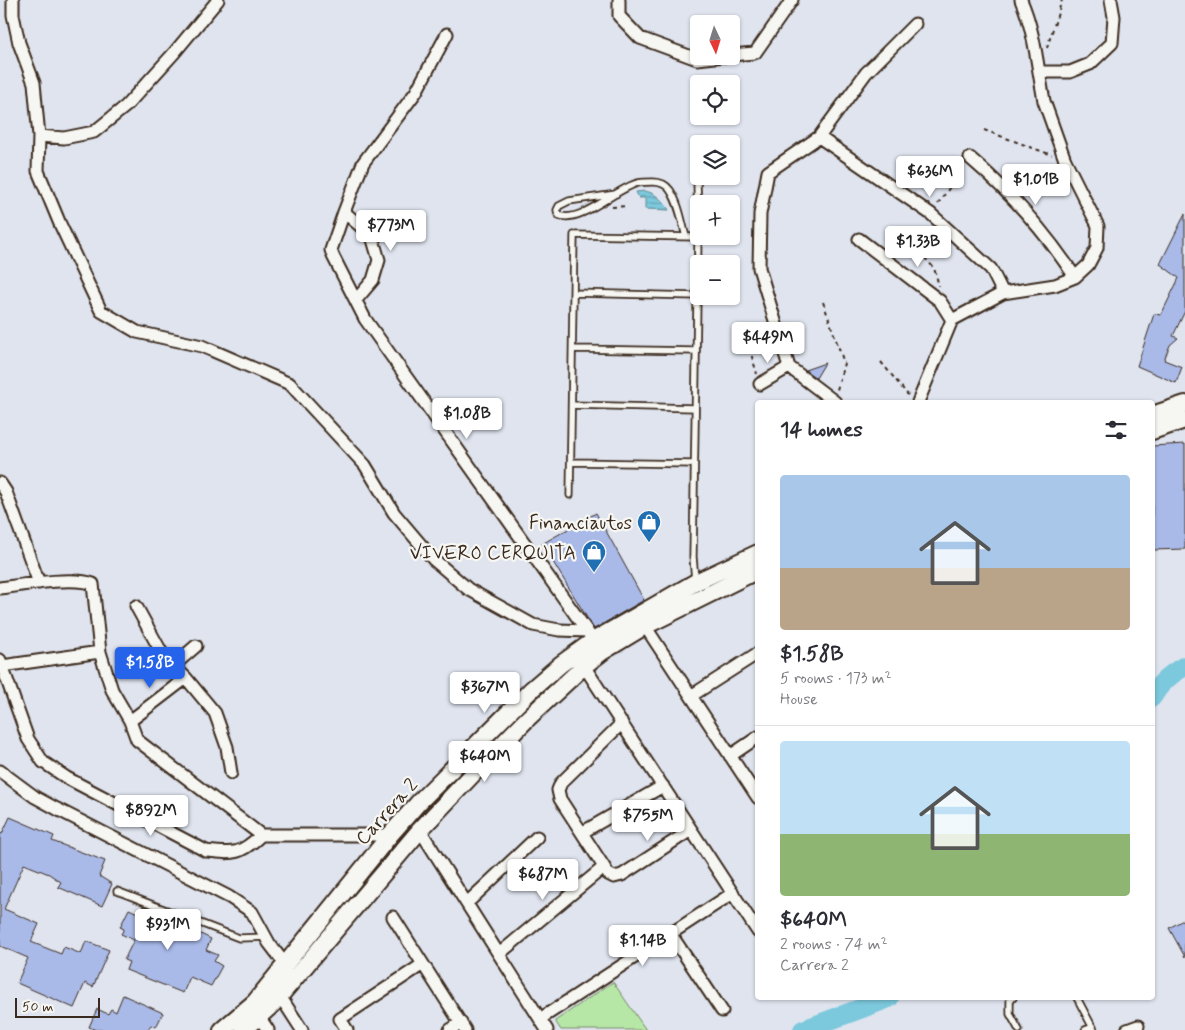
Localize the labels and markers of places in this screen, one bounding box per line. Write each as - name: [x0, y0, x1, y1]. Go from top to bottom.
- pin: $636M: [895, 156, 965, 198]
- pin: $1.01B: [995, 164, 1077, 206]
- pin: $773M: [356, 210, 426, 252]
- pin: $1.33B: [877, 226, 959, 268]
- pin: $449M: [733, 322, 803, 364]
- pin: $1.08B: [426, 398, 508, 440]
- shop icon: Financiautos: [636, 509, 662, 543]
- place label: Financiautos: [529, 511, 632, 536]
- shop icon: VIVERO CERQUITA: [581, 539, 607, 573]
- place label: VIVERO CERQUITA: [410, 541, 576, 566]
- pin: $1.58B: [109, 646, 191, 689]
- pin: $367M: [450, 672, 520, 714]
- pin: $640M: [450, 740, 520, 783]
- pin: $892M: [116, 794, 186, 837]
- pin: $755M: [613, 800, 683, 842]
- pin: $687M: [508, 858, 578, 901]
- pin: $931M: [133, 908, 203, 951]
- pin: $1.14B: [602, 924, 684, 967]

